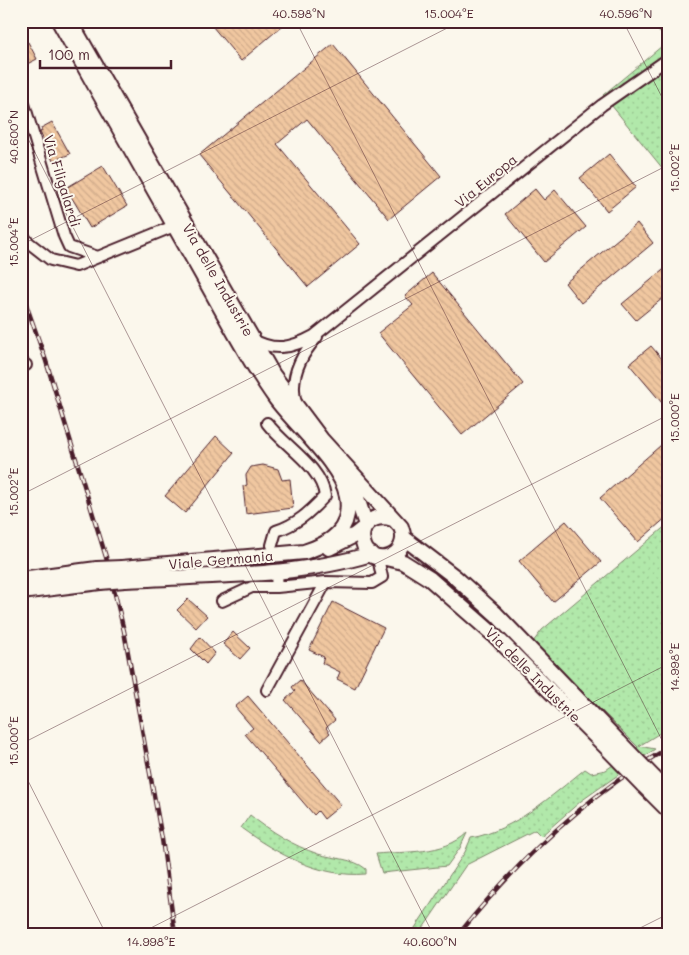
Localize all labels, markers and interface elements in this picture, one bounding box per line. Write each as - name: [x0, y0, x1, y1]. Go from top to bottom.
- text: 40.598°N: [273, 5, 325, 21]
- text: 15.004°E: [424, 5, 474, 21]
- text: 40.596°N: [600, 5, 652, 21]
- scale bar: [40, 38, 171, 70]
- text: 100 m: [48, 44, 90, 64]
- text: 40.600°N: [5, 110, 21, 164]
- street label: Via Filigalardi: [39, 132, 86, 229]
- text: 15.002°E: [666, 143, 682, 192]
- street label: Via Europa: [451, 150, 521, 212]
- text: 15.004°E: [5, 217, 21, 267]
- street label: Via delle Industrie: [178, 220, 259, 340]
- text: 15.000°E: [666, 393, 682, 443]
- text: 15.002°E: [5, 467, 21, 516]
- street label: Viale Germania: [168, 545, 274, 574]
- street label: Via delle Industrie: [482, 623, 585, 726]
- text: 14.998°E: [666, 642, 682, 691]
- text: 15.000°E: [5, 716, 21, 766]
- text: 14.998°E: [127, 933, 176, 949]
- text: 40.600°N: [403, 933, 457, 949]

